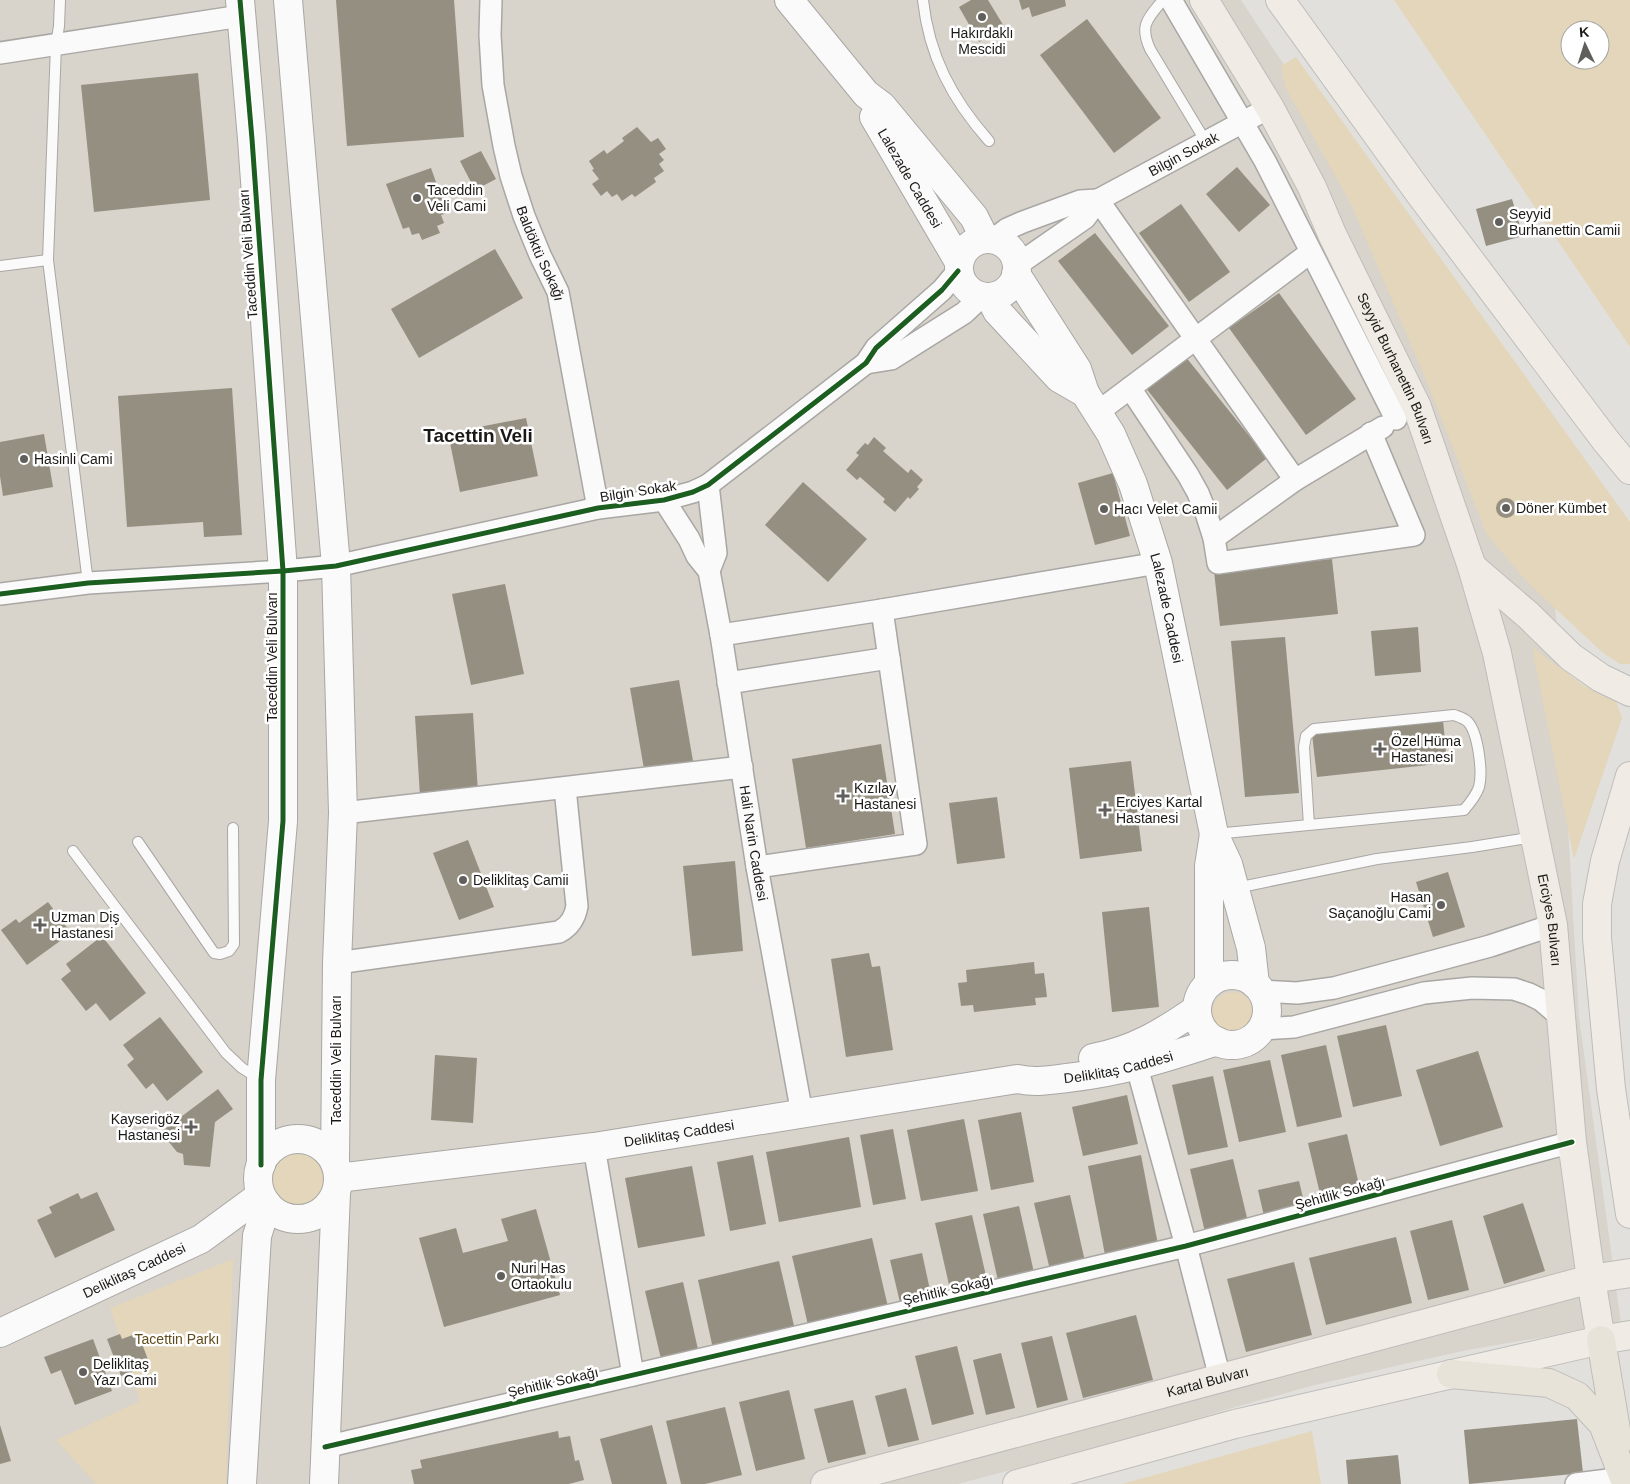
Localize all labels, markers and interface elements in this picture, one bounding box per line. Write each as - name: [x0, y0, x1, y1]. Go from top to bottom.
- marker: Hakırdaklı Mescidi: [976, 11, 988, 23]
- north arrow: [1560, 20, 1610, 70]
- text: K: [1578, 24, 1590, 40]
- place label: Hakırdaklı Mescidi: [950, 25, 1014, 57]
- street label: Lalezade Caddesi: [875, 126, 945, 231]
- street label: Bilgin Sokak: [1146, 128, 1222, 179]
- place label: Taceddin Veli Cami: [427, 182, 486, 214]
- street label: Taceddin Veli Bulvarı: [235, 189, 261, 319]
- marker: Taceddin Veli Cami: [411, 192, 423, 204]
- street label: Baldöktü Sokağı: [513, 204, 567, 302]
- place label: Seyyid Burhanettin Camii: [1509, 206, 1620, 238]
- marker: Seyyid Burhanettin Camii: [1493, 216, 1505, 228]
- street label: Seyyid Burhanettin Bulvarı: [1354, 290, 1437, 446]
- district label: Tacettin Veli: [423, 425, 533, 446]
- place label: Hasinli Cami: [34, 451, 113, 467]
- marker: Hasinli Cami: [18, 453, 30, 465]
- street label: Bilgin Sokak: [599, 477, 678, 505]
- place label: Döner Kümbet: [1516, 500, 1606, 516]
- place label: Hacı Velet Camii: [1114, 501, 1217, 517]
- marker: Döner Kümbet: [1500, 502, 1512, 514]
- marker: Hacı Velet Camii: [1098, 503, 1110, 515]
- street label: Lalezade Caddesi: [1147, 551, 1186, 664]
- street label: Taceddin Veli Bulvarı: [264, 592, 280, 722]
- place label: Özel Hüma Hastanesi: [1391, 732, 1461, 765]
- marker: Özel Hüma Hastanesi: [1373, 742, 1387, 756]
- place label: Kızılay Hastanesi: [854, 780, 916, 812]
- street label: Hali Narin Caddesi: [736, 784, 771, 902]
- marker: Kızılay Hastanesi: [836, 789, 850, 803]
- place label: Erciyes Kartal Hastanesi: [1116, 794, 1202, 826]
- marker: Erciyes Kartal Hastanesi: [1098, 803, 1112, 817]
- place label: Deliklitaş Camii: [473, 872, 569, 888]
- street label: Erciyes Bulvarı: [1535, 872, 1565, 967]
- marker: Deliklitaş Camii: [457, 874, 469, 886]
- place label: Hasan Saçanoğlu Cami: [1328, 889, 1431, 921]
- marker: Hasan Saçanoğlu Cami: [1435, 899, 1447, 911]
- place label: Uzman Diş Hastanesi: [51, 909, 119, 941]
- marker: Uzman Diş Hastanesi: [33, 918, 47, 932]
- street label: Taceddin Veli Bulvarı: [328, 995, 344, 1125]
- street label: Deliklitaş Caddesi: [1063, 1048, 1175, 1086]
- place label: Kayserigöz Hastanesi: [111, 1111, 180, 1143]
- street label: Deliklitaş Caddesi: [623, 1117, 735, 1150]
- marker: Kayserigöz Hastanesi: [184, 1120, 198, 1134]
- street label: Şehitlik Sokağı: [1293, 1173, 1387, 1213]
- street label: Deliklitaş Caddesi: [80, 1239, 188, 1301]
- place label: Nuri Has Ortaokulu: [511, 1260, 572, 1292]
- marker: Nuri Has Ortaokulu: [495, 1270, 507, 1282]
- street label: Şehitlik Sokağı: [901, 1272, 995, 1308]
- park label: Tacettin Parkı: [135, 1331, 219, 1347]
- place label: Deliklitaş Yazı Cami: [93, 1356, 157, 1388]
- street label: Kartal Bulvarı: [1165, 1363, 1250, 1400]
- street label: Şehitlik Sokağı: [506, 1364, 600, 1400]
- marker: Deliklitaş Yazı Cami: [77, 1366, 89, 1378]

